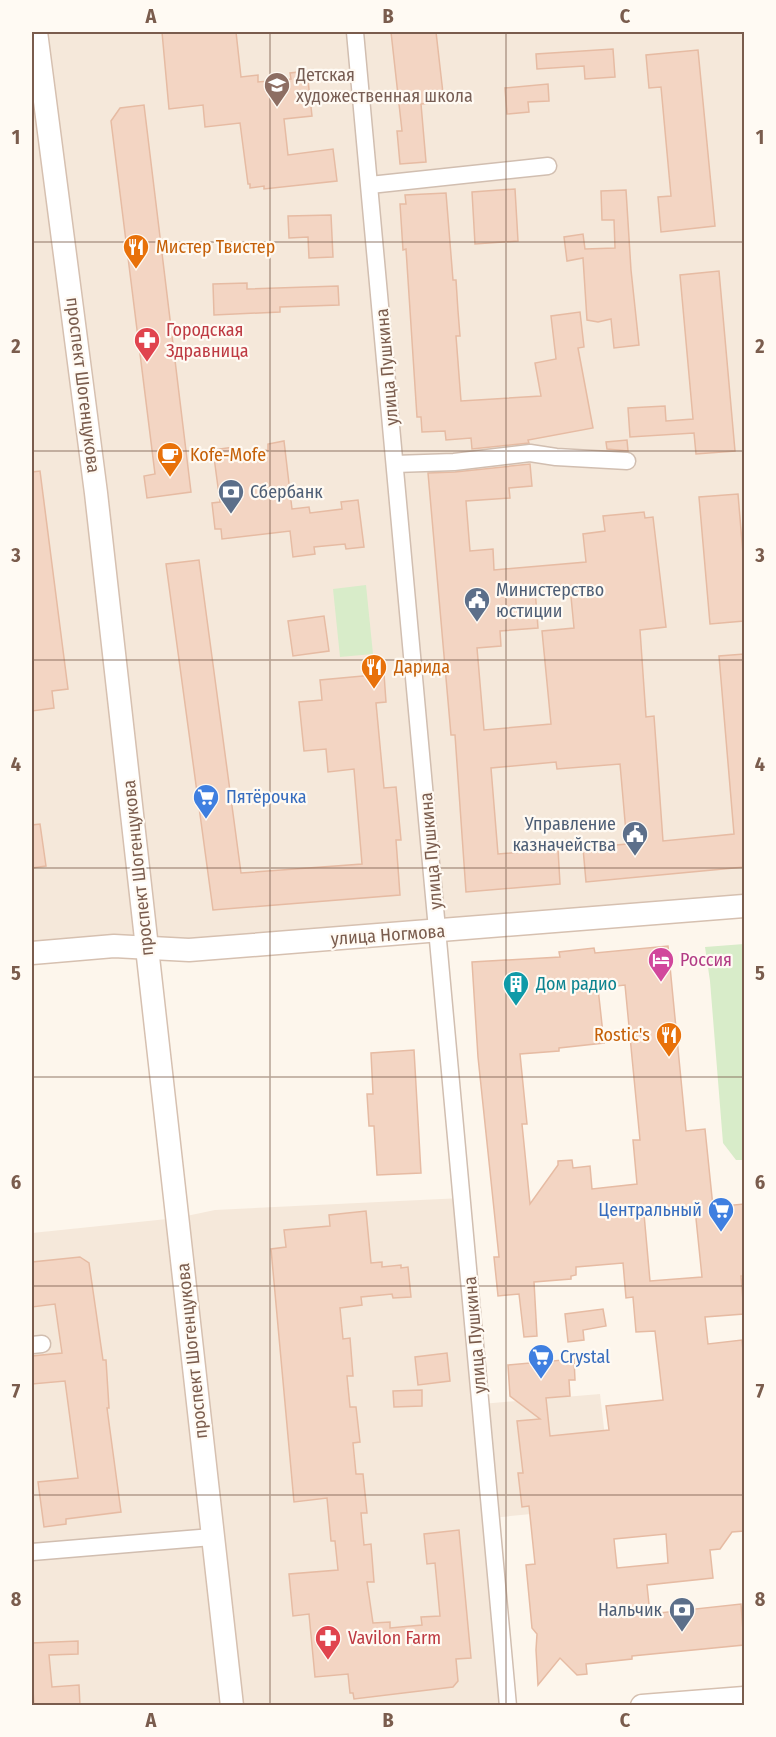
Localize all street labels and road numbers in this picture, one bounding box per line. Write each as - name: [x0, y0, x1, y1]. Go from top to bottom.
- street label: проспект Шогенцукова: [61, 296, 105, 474]
- street label: улица Пушкина: [371, 307, 403, 427]
- street label: проспект Шогенцукова: [118, 779, 158, 957]
- street label: улица Пушкина: [415, 791, 447, 911]
- street label: улица Ногмова: [330, 920, 446, 950]
- street label: проспект Шогенцукова: [172, 1262, 212, 1440]
- street label: улица Пушкина: [459, 1275, 491, 1395]

